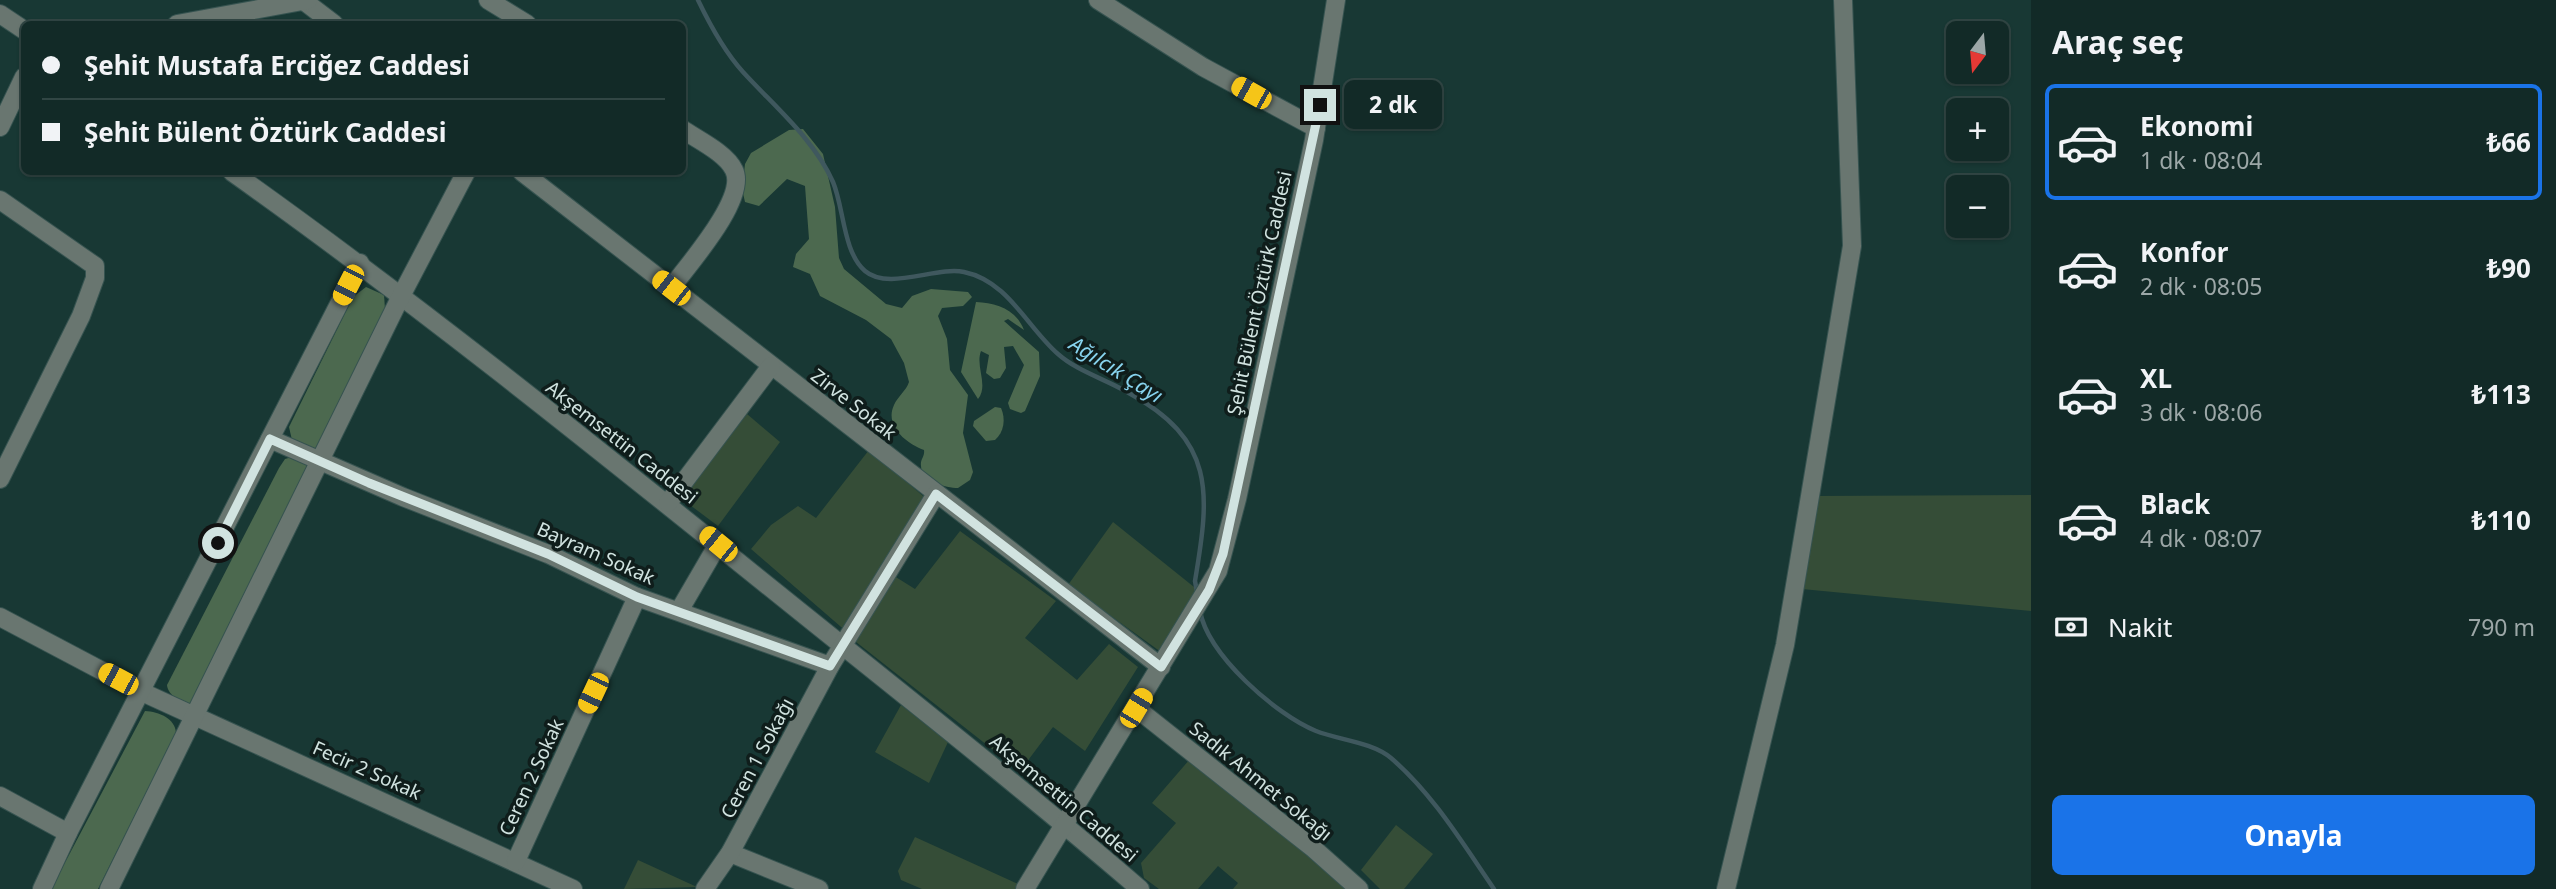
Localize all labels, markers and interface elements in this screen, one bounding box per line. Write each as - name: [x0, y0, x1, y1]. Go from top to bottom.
- text: Araç seç: [2052, 20, 2184, 63]
- north arrow: [1946, 21, 2009, 84]
- map controls: [1946, 21, 2009, 238]
- text: Şehit Mustafa Erciğez Caddesi: [84, 47, 470, 83]
- car: [1228, 74, 1275, 112]
- callout: 2 dk: [1344, 80, 1442, 130]
- text: 2 dk: [1369, 88, 1417, 120]
- route end: [1304, 89, 1336, 121]
- button: +: [1946, 98, 2009, 161]
- text: Ekonomi: [2140, 108, 2253, 144]
- icon: car: [2056, 111, 2119, 174]
- text: Şehit Bülent Öztürk Caddesi: [84, 114, 447, 150]
- text: ₺66: [2486, 124, 2531, 160]
- text: 1 dk · 08:04: [2140, 144, 2262, 176]
- street label: Şehit Bülent Öztürk Caddesi: [1220, 169, 1298, 417]
- button: −: [1946, 175, 2009, 238]
- text: Konfor: [2140, 234, 2228, 270]
- icon: car: [2056, 237, 2119, 300]
- text: ₺90: [2486, 250, 2531, 286]
- car: [330, 262, 367, 308]
- car: [648, 267, 695, 309]
- text: 2 dk · 08:05: [2140, 270, 2262, 302]
- water label: Ağılcık Çayı: [1063, 328, 1169, 409]
- text: XL: [2140, 360, 2172, 396]
- street label: Zirve Sokak: [806, 362, 902, 446]
- icon: car: [2056, 363, 2119, 426]
- street label: Akşemsettin Caddesi: [541, 375, 703, 509]
- text: ₺113: [2472, 376, 2531, 412]
- text: 3 dk · 08:06: [2140, 396, 2262, 428]
- text: Black: [2140, 486, 2210, 522]
- icon: car: [2056, 489, 2119, 552]
- text: ₺110: [2472, 502, 2531, 538]
- street label: Bayram Sokak: [533, 515, 659, 591]
- text: 4 dk · 08:07: [2140, 522, 2262, 554]
- car: [696, 523, 741, 565]
- route start: [202, 527, 234, 559]
- icon: cash: [2052, 608, 2090, 646]
- text: Nakit: [2108, 609, 2172, 645]
- text: 790 m: [2468, 611, 2535, 643]
- car: [95, 660, 142, 698]
- car: [575, 670, 612, 716]
- car: [1117, 685, 1156, 731]
- street label: Ceren 1 Sokağı: [714, 693, 800, 823]
- street label: Ceren 2 Sokak: [493, 714, 569, 840]
- street label: Sadık Ahmet Sokağı: [1184, 715, 1338, 847]
- street label: Akşemsettin Caddesi: [984, 728, 1144, 868]
- street label: Fecir 2 Sokak: [309, 735, 425, 805]
- button: Onayla: [2052, 795, 2535, 875]

